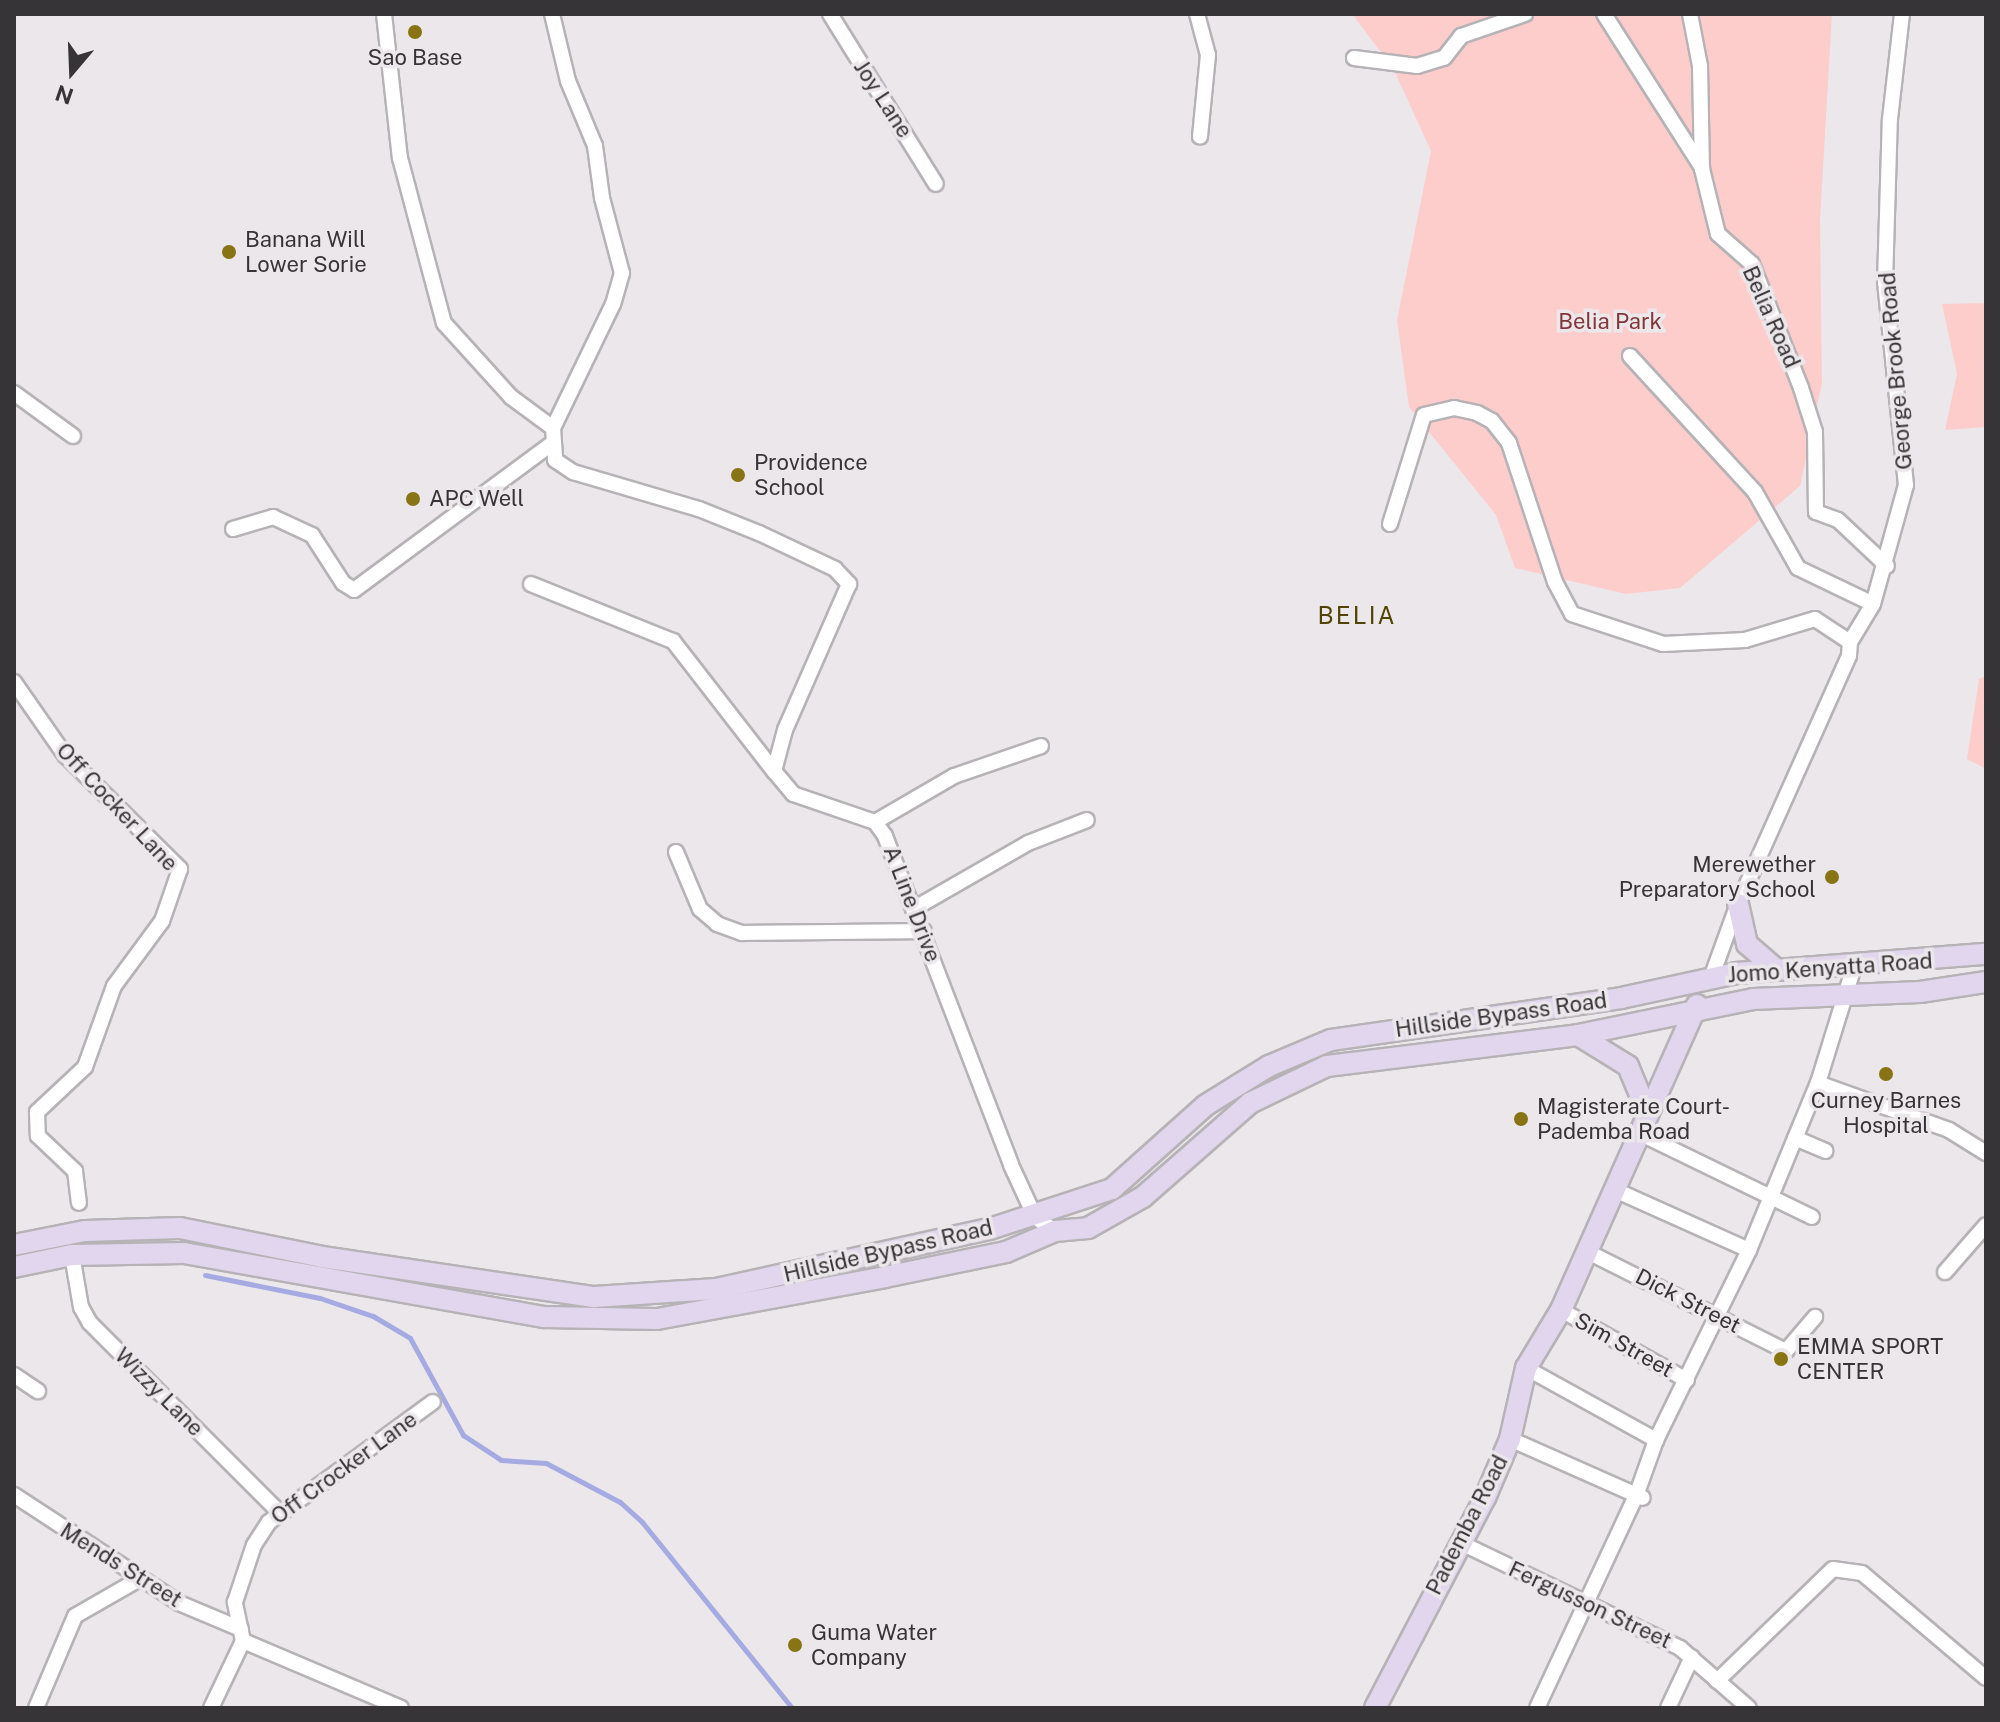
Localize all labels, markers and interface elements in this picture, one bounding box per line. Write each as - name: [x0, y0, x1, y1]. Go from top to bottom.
- marker: Sao Base: [406, 23, 424, 41]
- north arrow: [32, 32, 112, 112]
- place label: Sao Base: [367, 45, 463, 71]
- street label: Joy Lane: [848, 55, 918, 143]
- text: N: [52, 80, 77, 110]
- place label: Banana Will Lower Sorie: [245, 226, 367, 278]
- marker: Banana Will Lower Sorie: [220, 243, 238, 261]
- street label: Belia Road: [1737, 262, 1805, 372]
- street label: George Brook Road: [1874, 271, 1918, 471]
- park label: Belia Park: [1558, 309, 1662, 335]
- place label: Providence School: [754, 449, 868, 500]
- marker: Providence School: [729, 466, 747, 484]
- place label: APC Well: [429, 486, 525, 512]
- marker: APC Well: [404, 490, 422, 508]
- district label: BELIA: [1318, 602, 1396, 630]
- street label: Off Cocker Lane: [51, 737, 183, 877]
- street label: A Line Drive: [878, 842, 946, 966]
- place label: Merewether Preparatory School: [1619, 851, 1816, 902]
- marker: Merewether Preparatory School: [1823, 868, 1841, 886]
- street label: Jomo Kenyatta Road: [1726, 948, 1934, 988]
- street label: Hillside Bypass Road: [1393, 987, 1609, 1043]
- marker: Curney Barnes Hospital: [1877, 1065, 1895, 1083]
- place label: Curney Barnes Hospital: [1811, 1087, 1961, 1138]
- place label: Magisterate Court- Pademba Road: [1537, 1093, 1730, 1144]
- marker: Magisterate Court- Pademba Road: [1512, 1110, 1530, 1128]
- street label: Hillside Bypass Road: [781, 1214, 995, 1288]
- street label: Dick Street: [1631, 1263, 1745, 1339]
- street label: Sim Street: [1570, 1307, 1678, 1383]
- place label: EMMA SPORT CENTER: [1797, 1333, 1943, 1384]
- street label: Wizzy Lane: [109, 1342, 209, 1442]
- marker: EMMA SPORT CENTER: [1772, 1350, 1790, 1368]
- street label: Off Crocker Lane: [266, 1406, 422, 1530]
- street label: Pademba Road: [1420, 1451, 1514, 1599]
- street label: Mends Street: [55, 1517, 187, 1613]
- street label: Fergusson Street: [1504, 1556, 1676, 1654]
- place label: Guma Water Company: [811, 1619, 938, 1670]
- marker: Guma Water Company: [786, 1636, 804, 1654]

